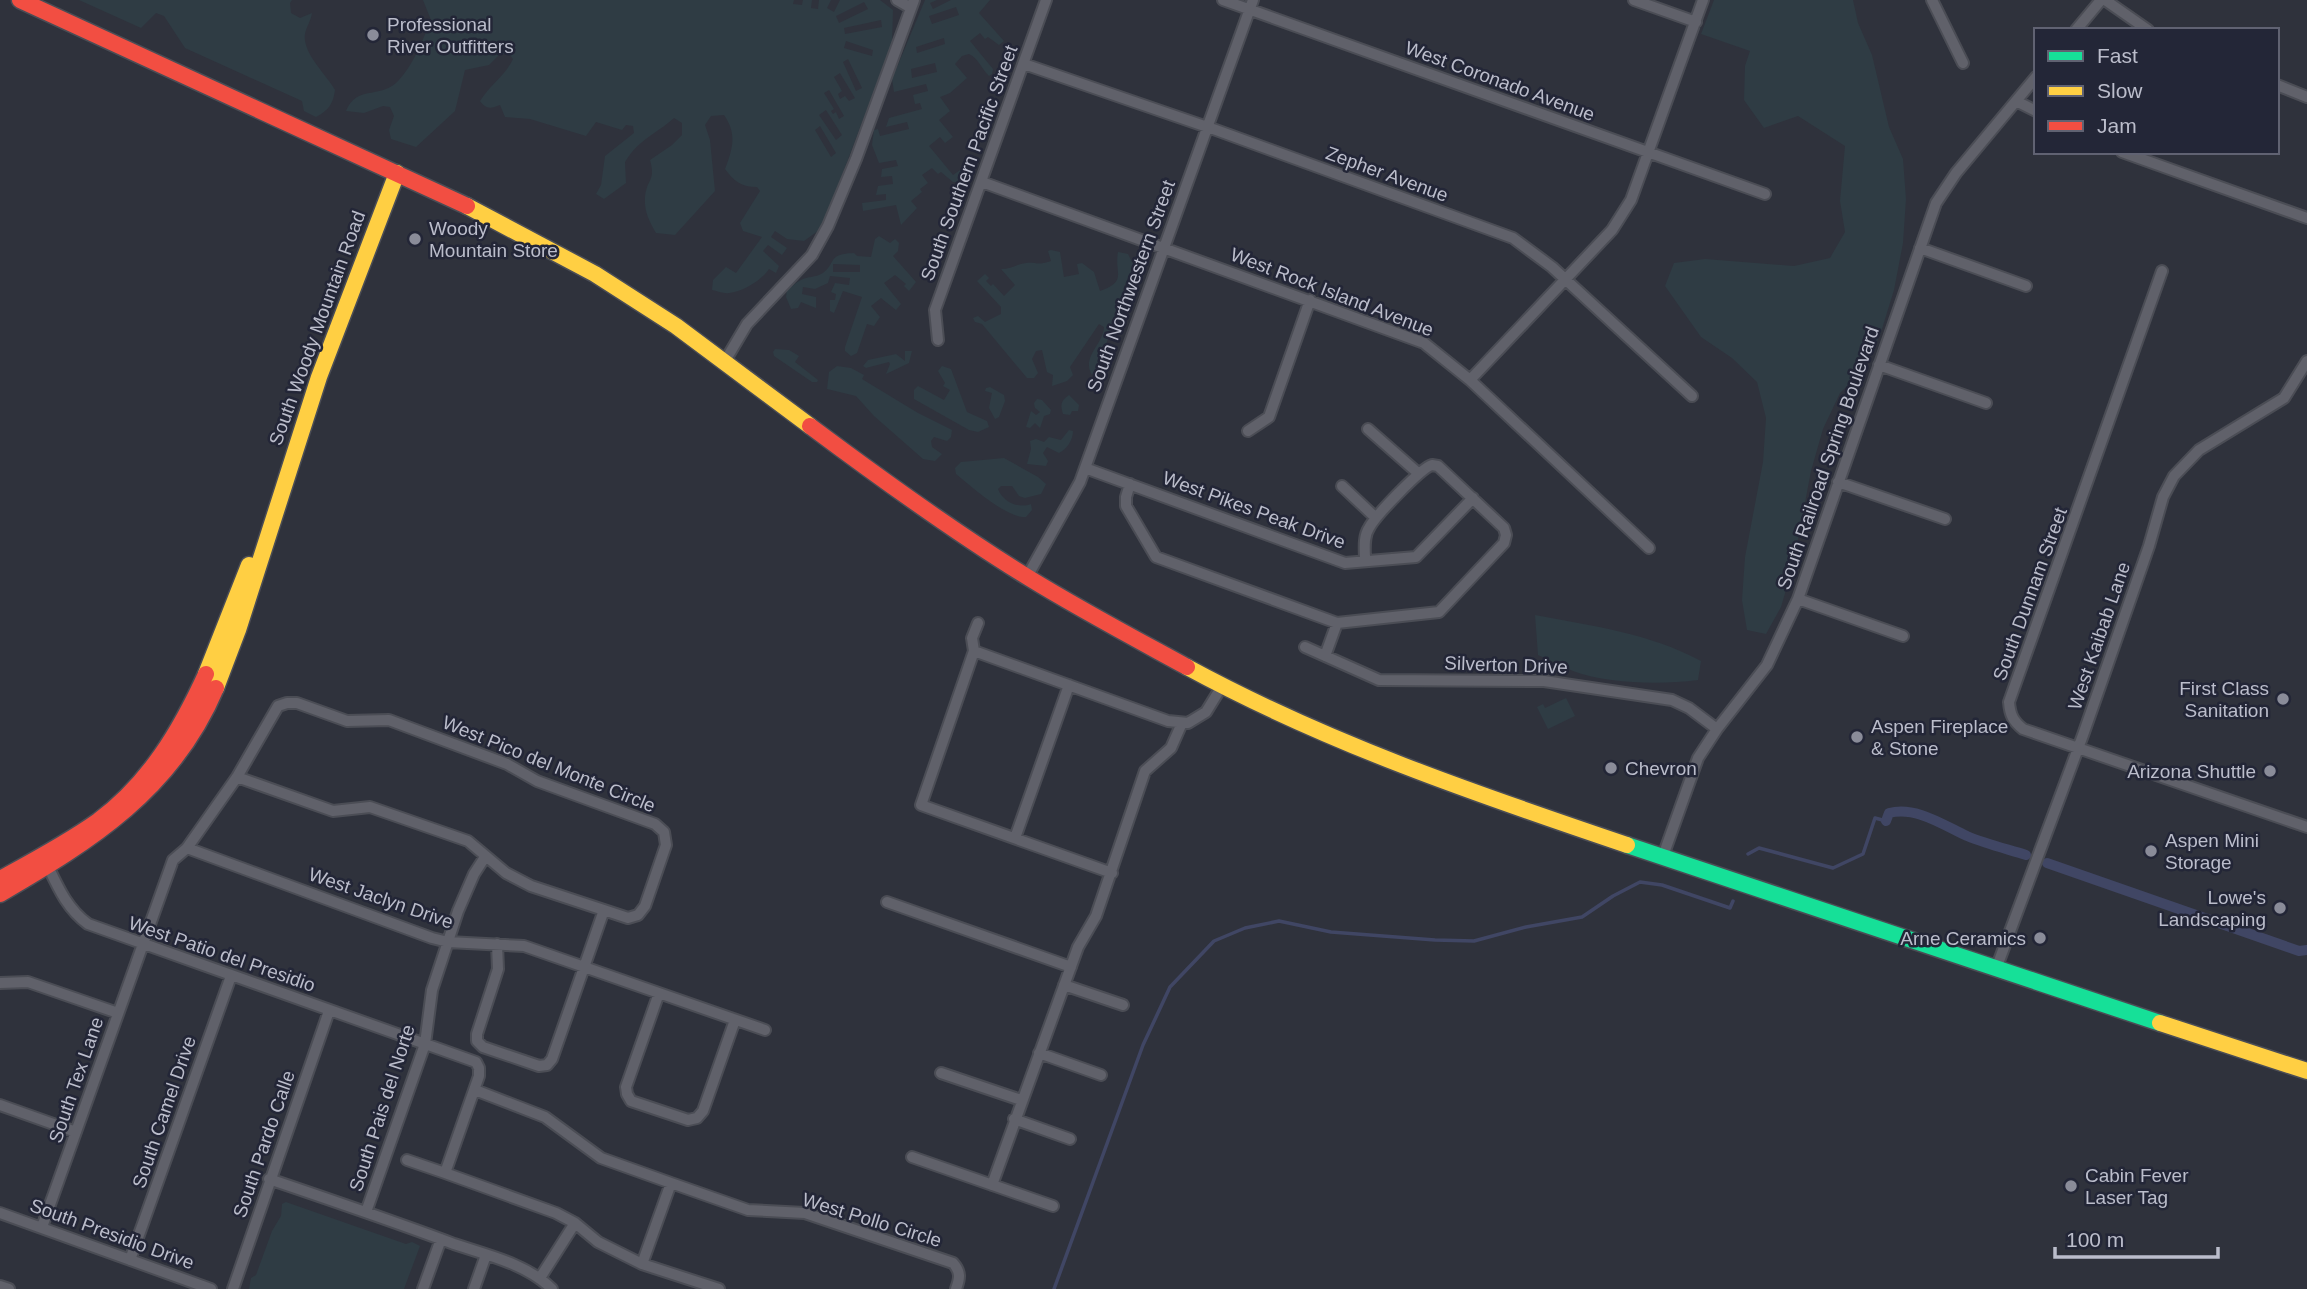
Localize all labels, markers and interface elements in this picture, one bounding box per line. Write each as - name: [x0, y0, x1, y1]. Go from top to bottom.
- place label: Professional River Outfitters: [387, 14, 514, 57]
- marker: Professional River Outfitters: [365, 27, 381, 43]
- legend: [2034, 28, 2279, 154]
- street label: West Coronado Avenue: [1402, 37, 1598, 125]
- street label: South Southern Pacific Street: [917, 42, 1022, 284]
- text: Fast: [2097, 44, 2138, 67]
- text: Slow: [2097, 79, 2143, 102]
- text: Jam: [2097, 114, 2137, 137]
- street label: Zepher Avenue: [1323, 142, 1451, 206]
- street label: South Northwestern Street: [1083, 177, 1179, 395]
- street label: South Woody Mountain Road: [265, 208, 369, 448]
- place label: Woody Mountain Store: [429, 218, 558, 261]
- marker: Woody Mountain Store: [407, 231, 423, 247]
- street label: West Rock Island Avenue: [1227, 244, 1437, 340]
- street label: South Railroad Spring Boulevard: [1773, 324, 1883, 592]
- street label: West Pikes Peak Drive: [1160, 467, 1348, 553]
- street label: South Dunnam Street: [1989, 504, 2071, 683]
- street label: West Kaibab Lane: [2064, 559, 2134, 713]
- street label: Silverton Drive: [1444, 652, 1568, 678]
- place label: First Class Sanitation: [2179, 678, 2269, 721]
- marker: First Class Sanitation: [2275, 691, 2291, 707]
- street label: West Pico del Monte Circle: [439, 712, 659, 816]
- place label: Aspen Fireplace & Stone: [1871, 716, 2008, 759]
- marker: Aspen Fireplace & Stone: [1849, 729, 1865, 745]
- place label: Chevron: [1625, 758, 1697, 779]
- marker: Chevron: [1603, 760, 1619, 776]
- place label: Arizona Shuttle: [2127, 761, 2256, 782]
- marker: Arizona Shuttle: [2262, 763, 2278, 779]
- place label: Aspen Mini Storage: [2165, 830, 2259, 873]
- marker: Aspen Mini Storage: [2143, 843, 2159, 859]
- street label: West Jaclyn Drive: [306, 863, 456, 933]
- place label: Lowe's Landscaping: [2158, 887, 2266, 930]
- marker: Lowe's Landscaping: [2272, 900, 2288, 916]
- street label: West Patio del Presidio: [126, 912, 318, 996]
- place label: Arne Ceramics: [1900, 928, 2026, 949]
- marker: Arne Ceramics: [2032, 930, 2048, 946]
- street label: South Tex Lane: [45, 1014, 107, 1146]
- street label: South Pais del Norte: [345, 1022, 419, 1194]
- street label: South Camel Drive: [128, 1033, 200, 1191]
- street label: South Pardo Calle: [229, 1068, 299, 1220]
- place label: Cabin Fever Laser Tag: [2085, 1165, 2189, 1208]
- marker: Cabin Fever Laser Tag: [2063, 1178, 2079, 1194]
- street label: West Pollo Circle: [800, 1189, 944, 1251]
- street label: South Presidio Drive: [27, 1195, 197, 1273]
- scale bar: [2055, 1216, 2218, 1260]
- text: 100 m: [2066, 1228, 2124, 1251]

